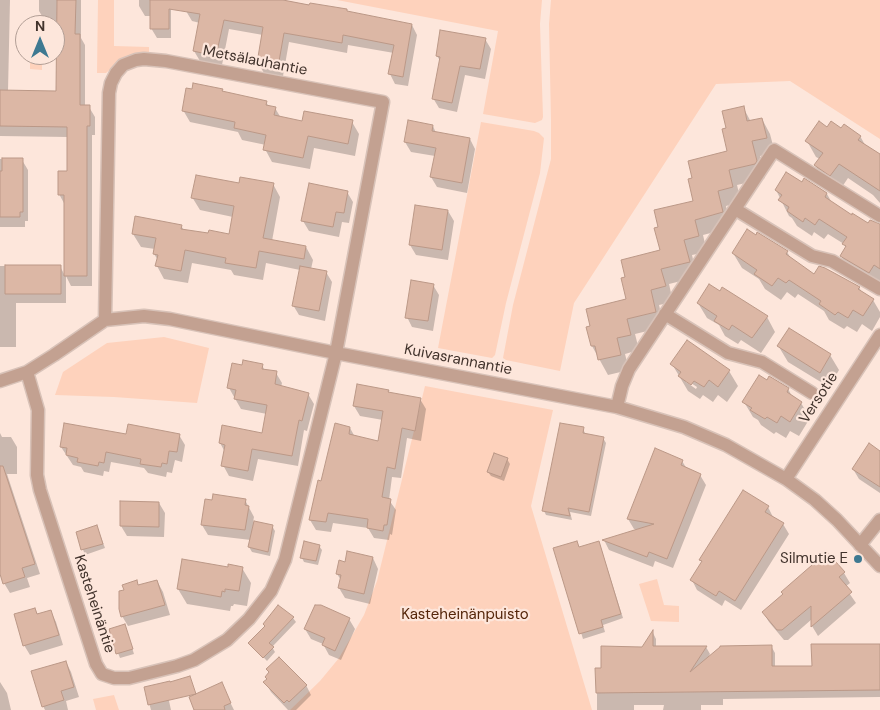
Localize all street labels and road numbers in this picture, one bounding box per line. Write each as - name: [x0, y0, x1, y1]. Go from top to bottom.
- street label: Metsälauhantie: [201, 42, 309, 80]
- street label: Kuivasrannantie: [402, 341, 514, 379]
- street label: Versotie: [796, 369, 842, 427]
- street label: Kasteheinäntie: [70, 553, 118, 655]

